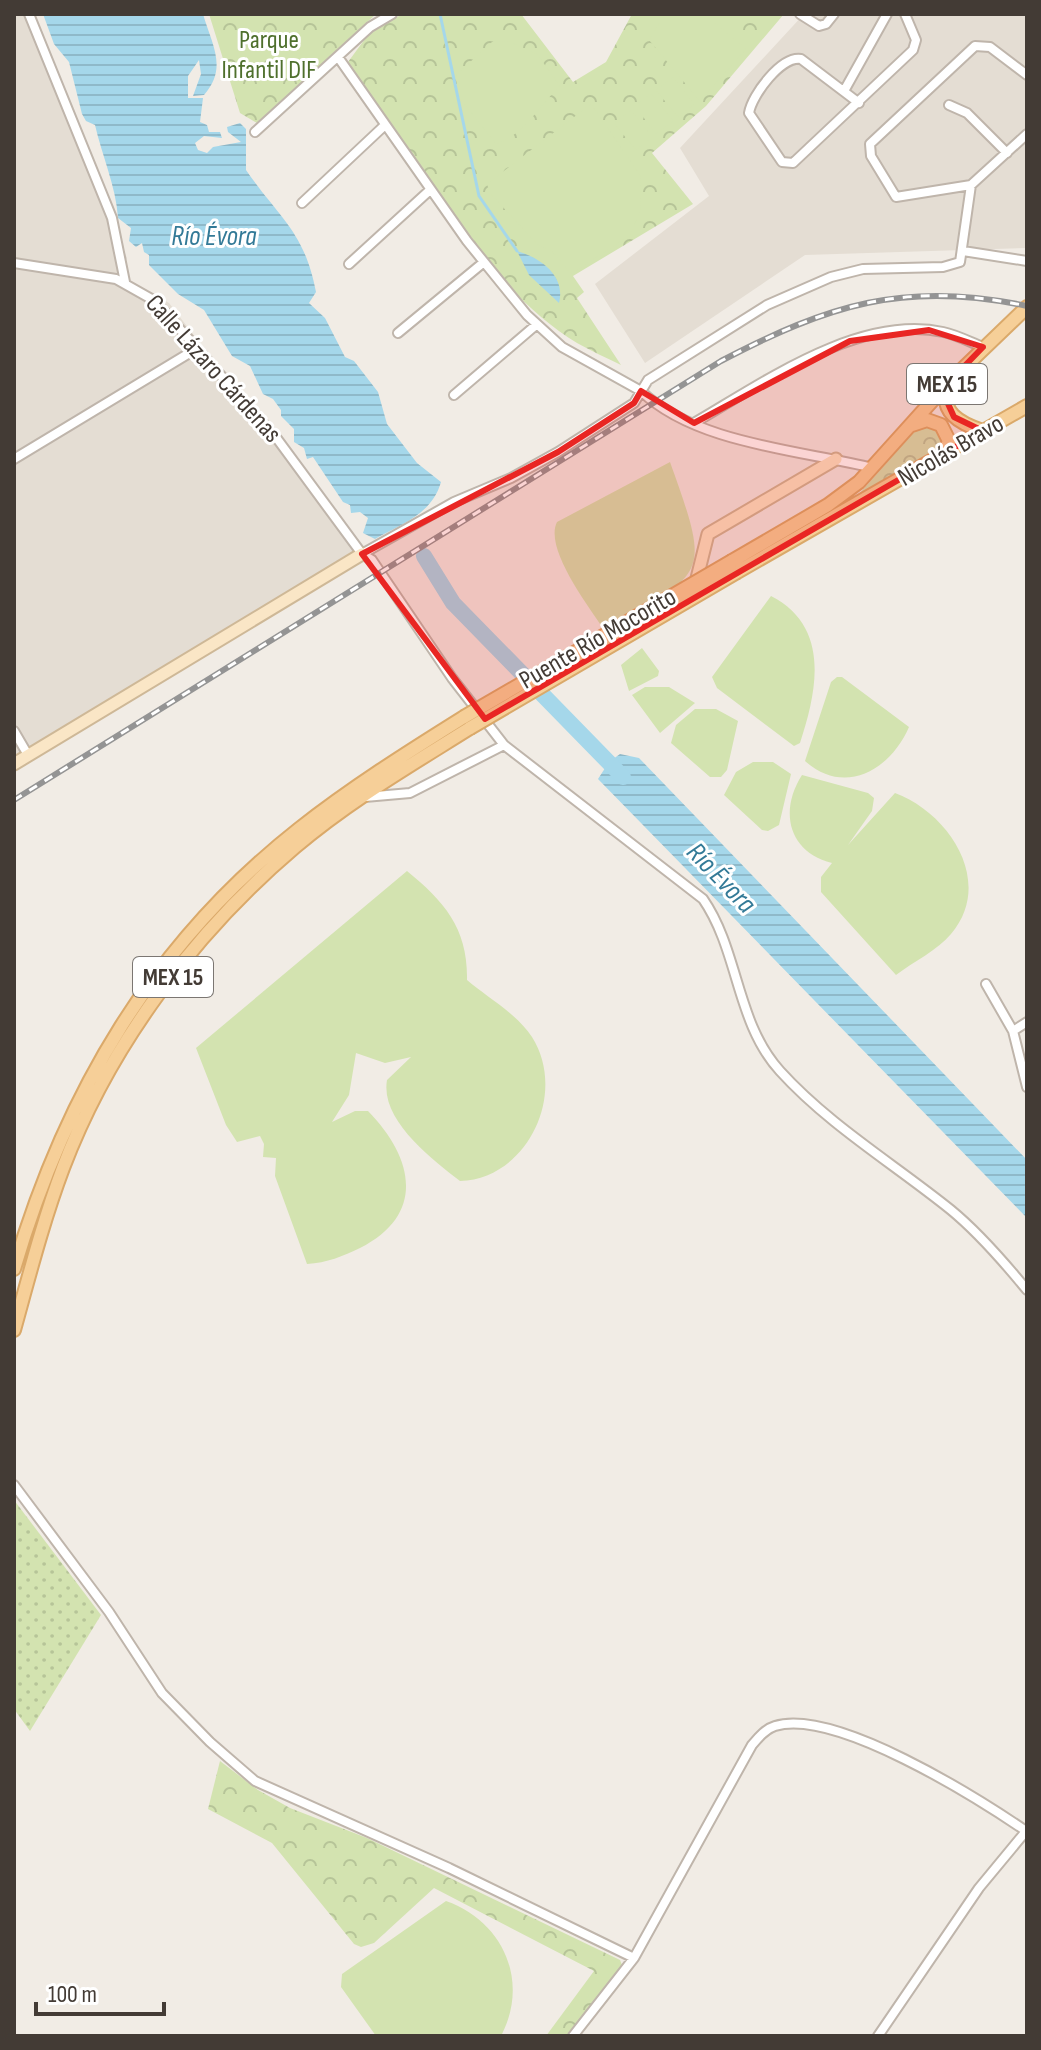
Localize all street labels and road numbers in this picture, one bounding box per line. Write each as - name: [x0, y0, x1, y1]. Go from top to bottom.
- street label: Calle Lázaro Cárdenas: [138, 289, 288, 449]
- road number: MEX 15: [907, 364, 987, 404]
- street label: Nicolás Bravo: [893, 408, 1009, 494]
- street label: Puente Río Mocorito: [514, 582, 682, 696]
- road number: MEX 15: [133, 957, 213, 997]

